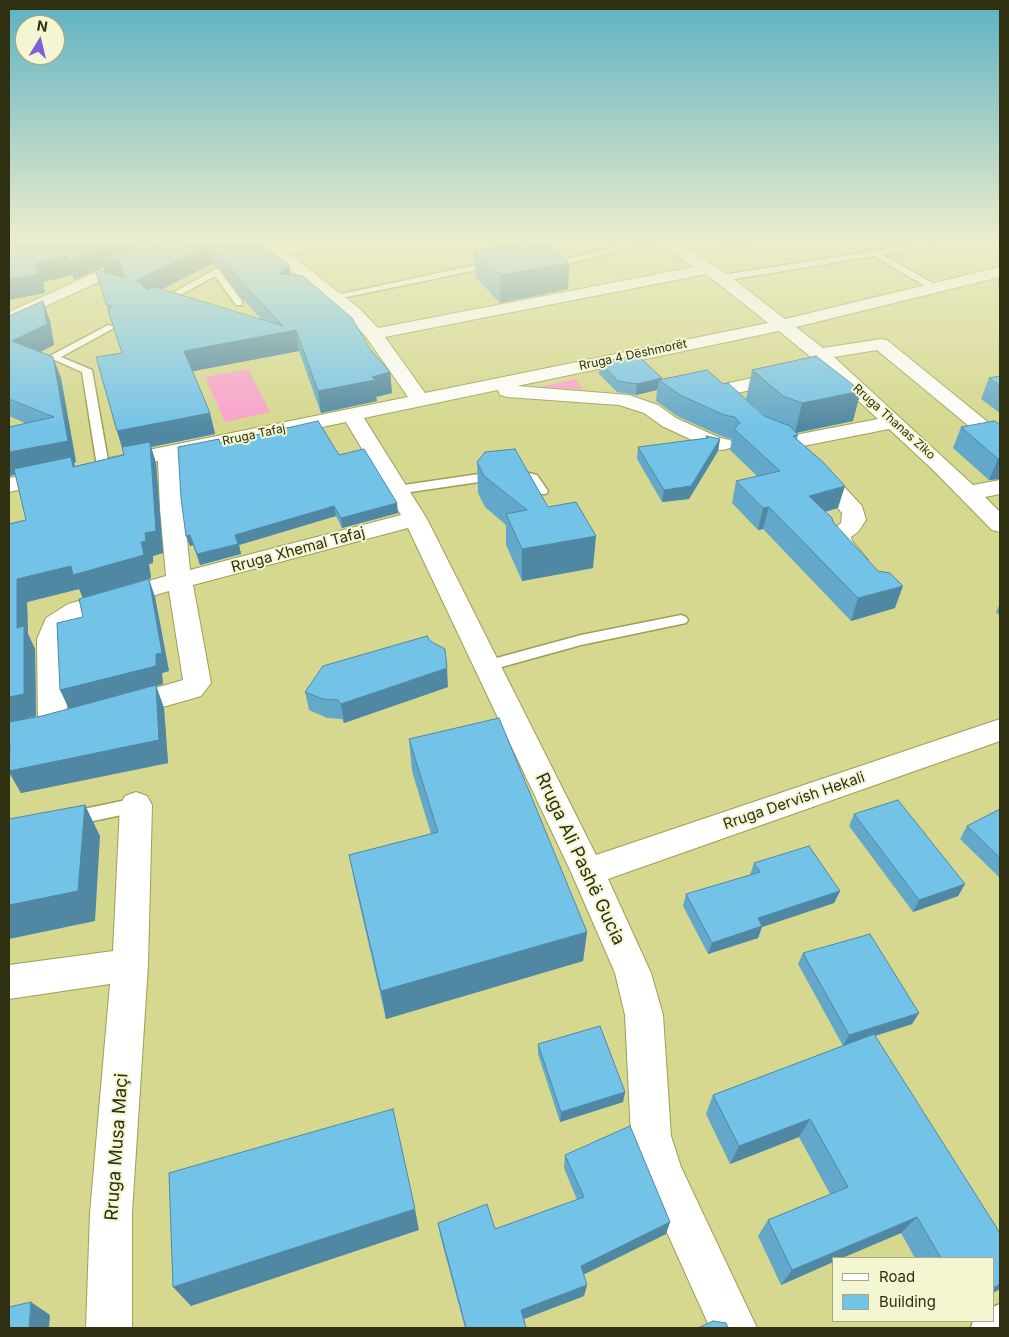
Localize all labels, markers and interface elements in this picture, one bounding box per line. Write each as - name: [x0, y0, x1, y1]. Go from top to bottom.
- north arrow: [15, 15, 65, 65]
- text: N: [36, 16, 49, 35]
- street label: Rruga 4 Dëshmorët: [578, 337, 688, 373]
- street label: Rruga Thanas Ziko: [850, 381, 938, 463]
- street label: Rruga Tafaj: [221, 421, 287, 449]
- street label: Rruga Xhemal Tafaj: [229, 523, 367, 577]
- street label: Rruga Dervish Hekali: [721, 768, 867, 834]
- street label: Rruga Ali Pashë Gucia: [531, 769, 629, 949]
- street label: Rruga Musa Maçi: [101, 1073, 133, 1221]
- legend: [832, 1257, 994, 1322]
- text: Road: [879, 1267, 915, 1286]
- text: Building: [879, 1292, 936, 1311]

